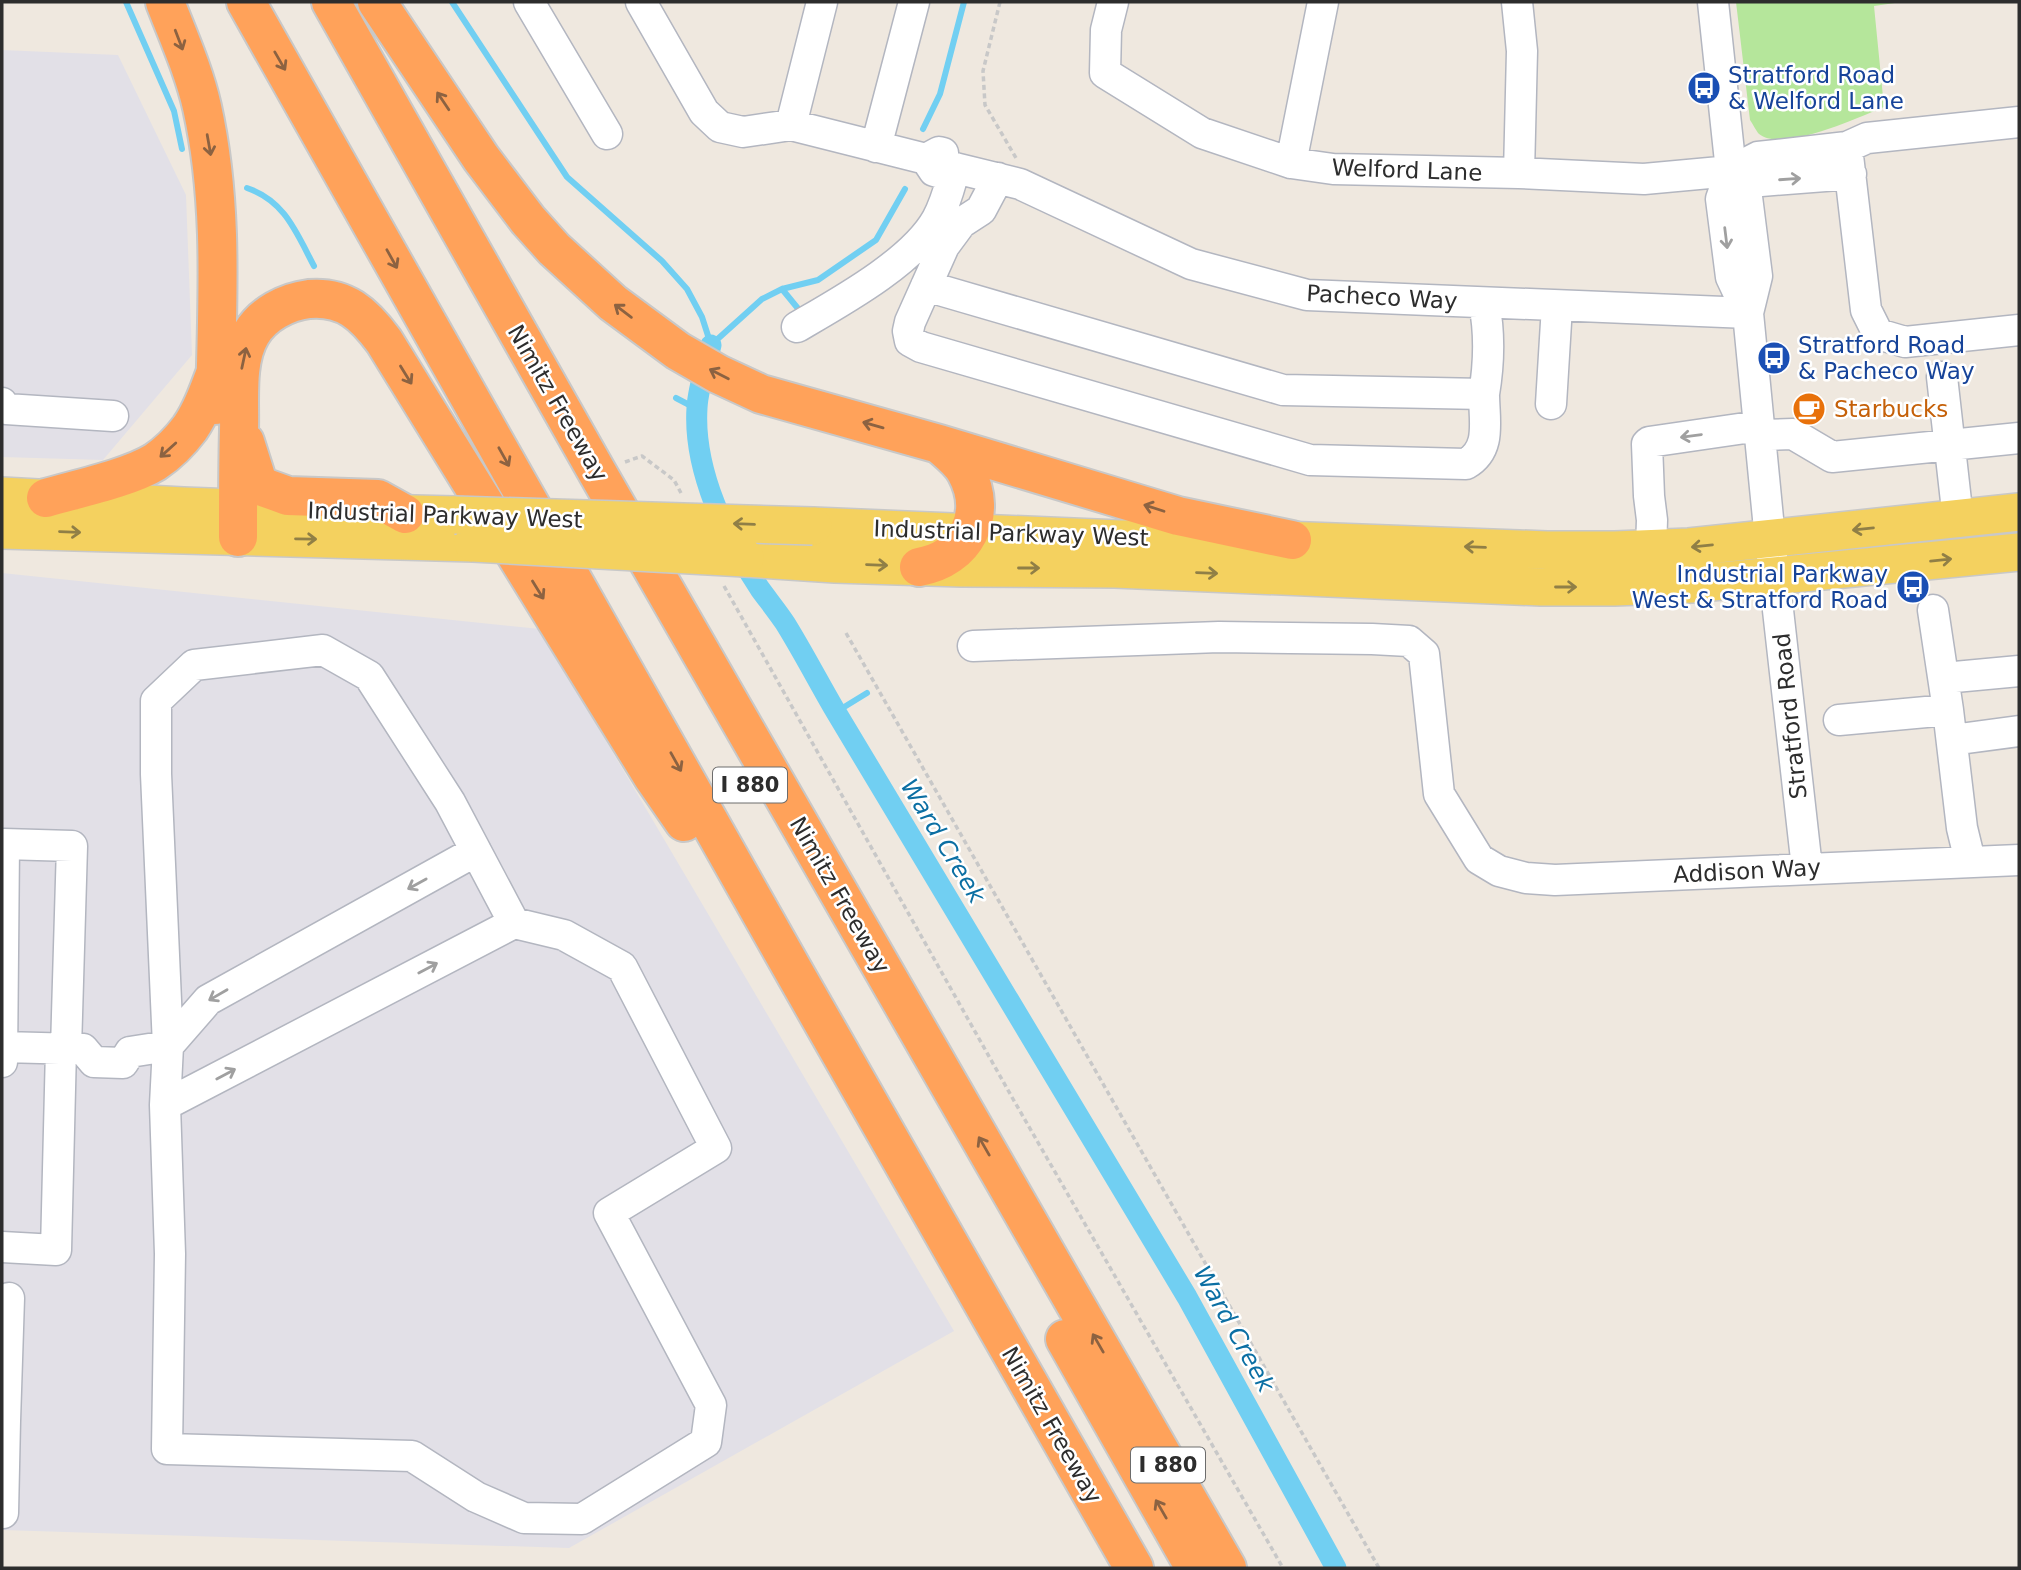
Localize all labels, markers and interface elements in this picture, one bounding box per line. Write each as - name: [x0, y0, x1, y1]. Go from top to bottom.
- one-way arrow: [174, 29, 187, 51]
- one-way arrow: [274, 50, 287, 71]
- place label: Stratford Road & Welford Lane: [1728, 62, 1904, 114]
- bus stop icon: Stratford Road & Welford Lane: [1685, 69, 1723, 107]
- one-way arrow: [436, 92, 451, 111]
- one-way arrow: [203, 133, 216, 156]
- street label: Welford Lane: [1331, 154, 1483, 186]
- one-way arrow: [1778, 172, 1801, 185]
- one-way arrow: [1720, 226, 1733, 248]
- one-way arrow: [385, 249, 399, 269]
- street label: Pacheco Way: [1306, 280, 1458, 314]
- one-way arrow: [613, 304, 632, 319]
- street label: Nimitz Freeway: [503, 320, 613, 486]
- place label: Stratford Road & Pacheco Way: [1798, 332, 1975, 384]
- bus stop icon: Stratford Road & Pacheco Way: [1755, 339, 1793, 377]
- one-way arrow: [237, 347, 251, 370]
- one-way arrow: [399, 365, 413, 385]
- one-way arrow: [709, 366, 730, 380]
- cafe icon: Starbucks: [1790, 390, 1828, 428]
- place label: Starbucks: [1834, 396, 1948, 422]
- one-way arrow: [863, 418, 885, 431]
- one-way arrow: [1680, 430, 1703, 443]
- one-way arrow: [159, 442, 177, 458]
- one-way arrow: [497, 447, 511, 467]
- street label: Industrial Parkway West: [307, 497, 583, 533]
- one-way arrow: [1144, 501, 1166, 513]
- street label: Industrial Parkway West: [873, 515, 1149, 551]
- one-way arrow: [733, 517, 756, 530]
- one-way arrow: [1852, 523, 1875, 536]
- one-way arrow: [58, 526, 81, 539]
- one-way arrow: [294, 532, 317, 546]
- one-way arrow: [1691, 540, 1714, 553]
- one-way arrow: [1463, 541, 1486, 554]
- one-way arrow: [1929, 553, 1951, 566]
- one-way arrow: [865, 559, 888, 572]
- one-way arrow: [1018, 561, 1041, 575]
- place label: Industrial Parkway West & Stratford Road: [1632, 561, 1888, 613]
- one-way arrow: [1195, 566, 1218, 579]
- bus stop icon: Industrial Parkway West & Stratford Road: [1894, 568, 1932, 606]
- one-way arrow: [531, 579, 545, 599]
- one-way arrow: [1554, 580, 1577, 594]
- street label: Stratford Road: [1768, 632, 1812, 800]
- one-way arrow: [670, 751, 683, 772]
- road number: I 880: [713, 768, 787, 802]
- water label: Ward Creek: [895, 774, 992, 909]
- street label: Nimitz Freeway: [785, 812, 895, 978]
- street label: Addison Way: [1672, 854, 1822, 888]
- one-way arrow: [407, 877, 427, 891]
- one-way arrow: [417, 961, 437, 975]
- one-way arrow: [208, 988, 228, 1002]
- one-way arrow: [215, 1066, 236, 1080]
- one-way arrow: [977, 1136, 991, 1156]
- water label: Ward Creek: [1188, 1261, 1281, 1398]
- one-way arrow: [1091, 1333, 1105, 1353]
- street label: Nimitz Freeway: [997, 1342, 1107, 1508]
- road number: I 880: [1131, 1448, 1205, 1482]
- one-way arrow: [1154, 1499, 1167, 1520]

